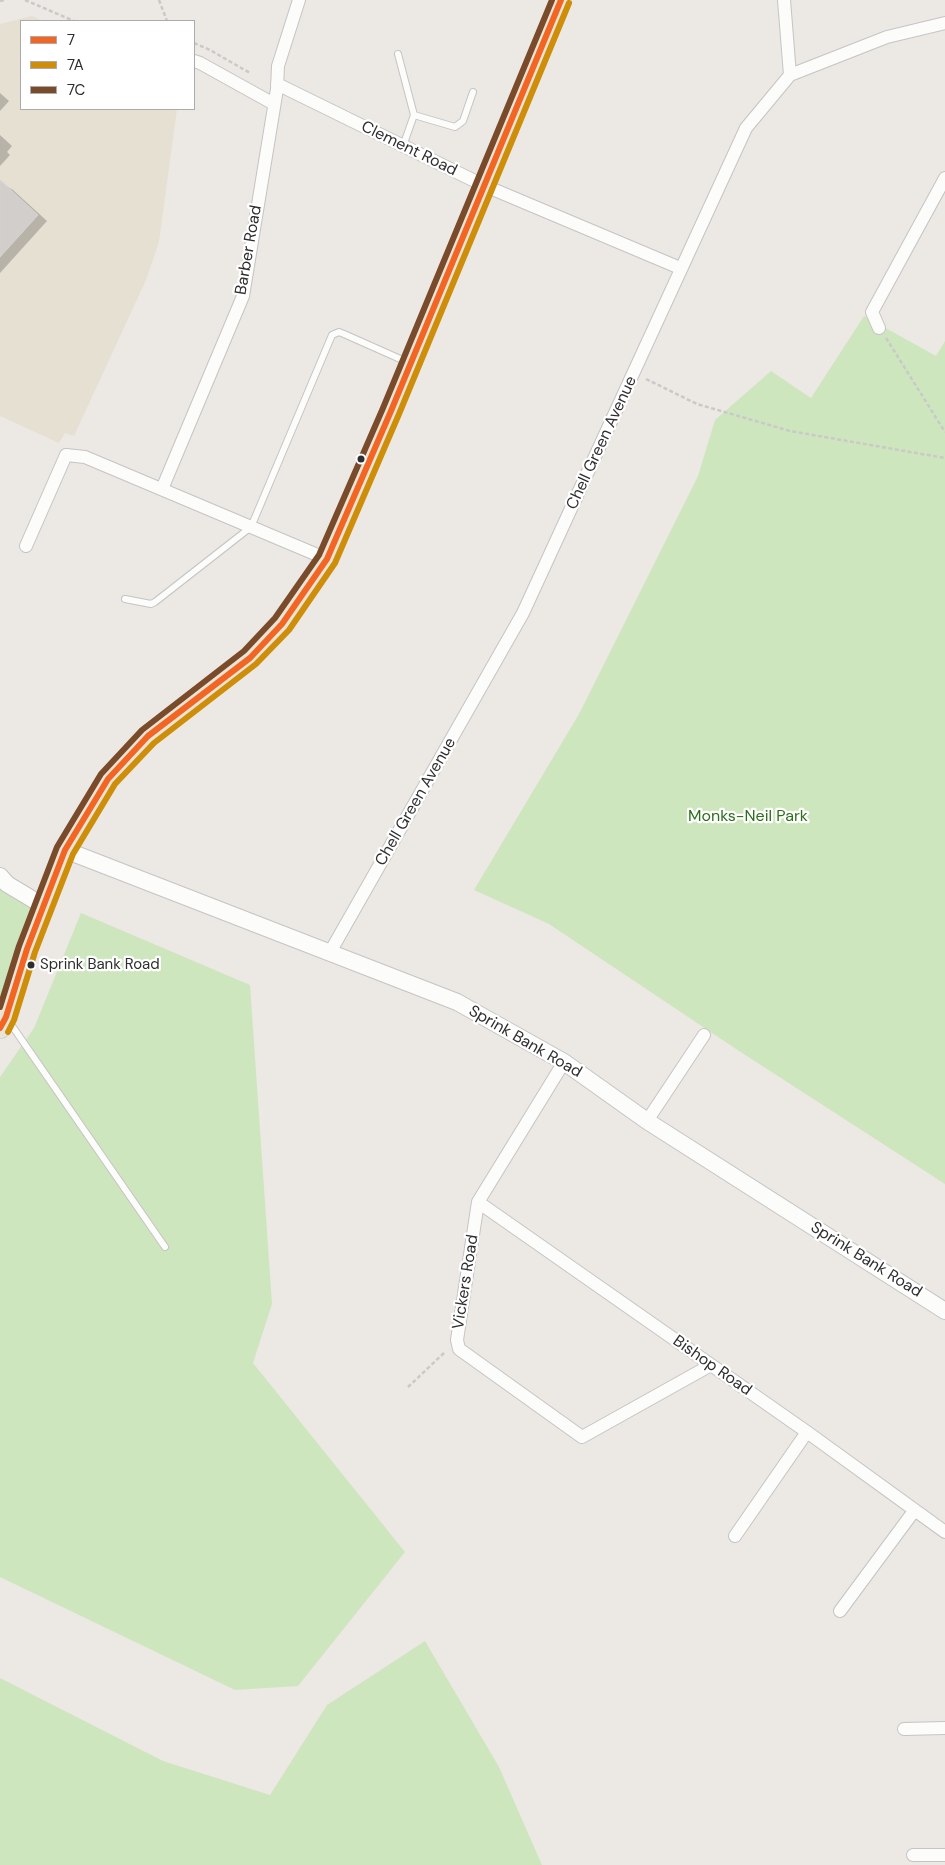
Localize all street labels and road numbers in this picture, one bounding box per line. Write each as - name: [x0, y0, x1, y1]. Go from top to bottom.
- street label: Clement Road: [358, 117, 460, 181]
- street label: Barber Road: [232, 204, 266, 296]
- street label: Chell Green Avenue: [563, 373, 641, 513]
- street label: Chell Green Avenue: [371, 734, 461, 870]
- street label: Sprink Bank Road: [465, 1002, 585, 1082]
- street label: Sprink Bank Road: [807, 1218, 925, 1302]
- street label: Vickers Road: [449, 1233, 483, 1331]
- street label: Bishop Road: [669, 1332, 755, 1400]

